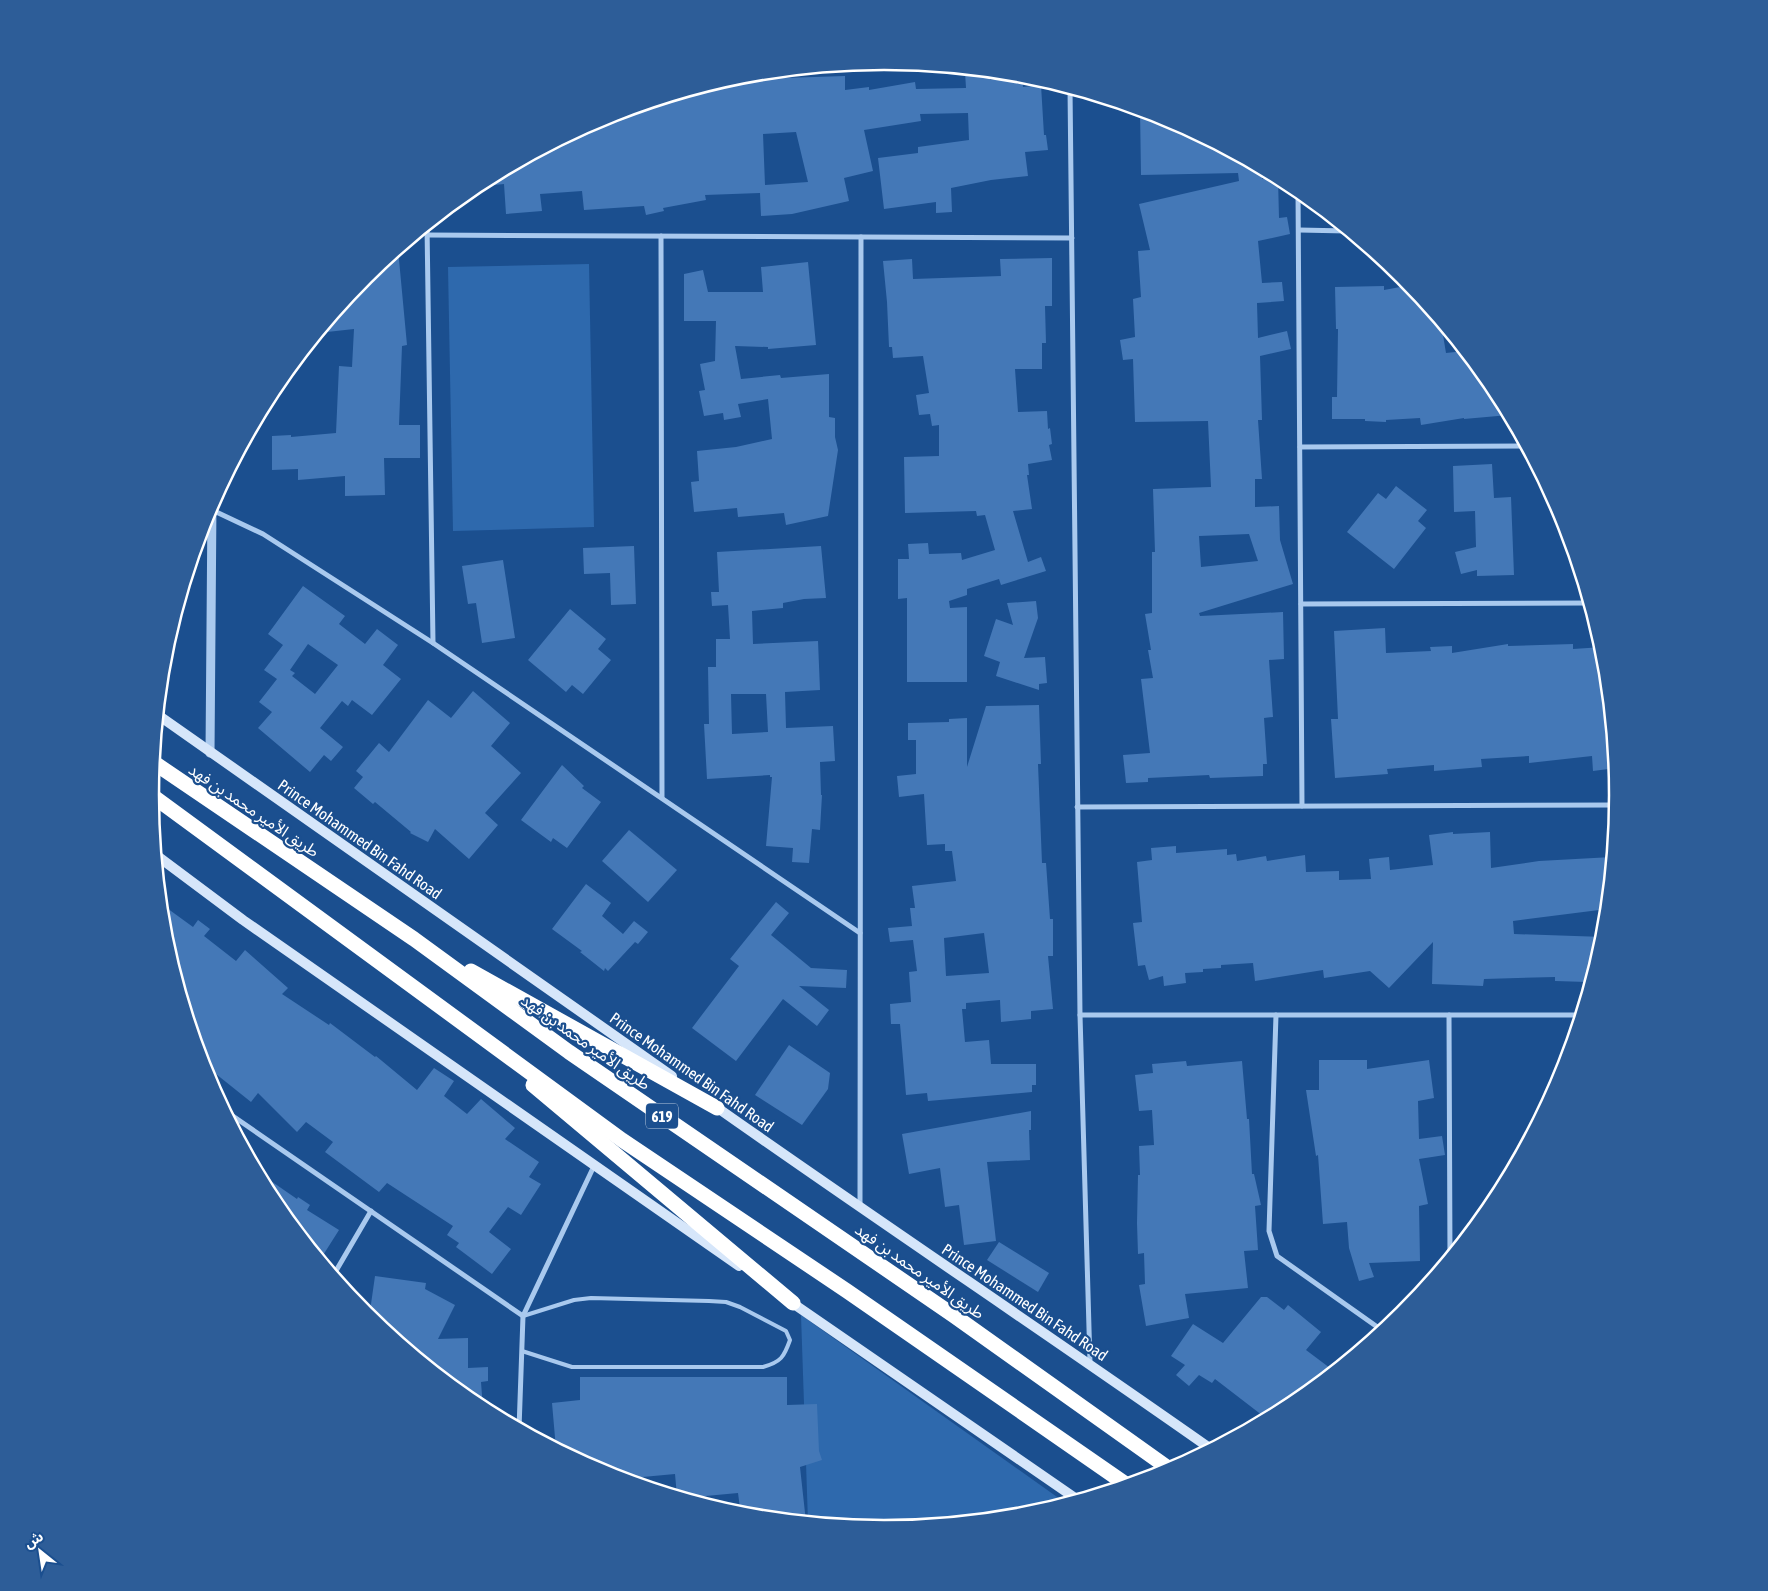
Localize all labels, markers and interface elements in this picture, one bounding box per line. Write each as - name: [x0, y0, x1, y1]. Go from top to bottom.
- street label: طريق الأمير محمد بن فهد: [184, 760, 323, 862]
- street label: Prince Mohammed Bin Fahd Road: [275, 776, 445, 902]
- street label: طريق الأمير محمد بن فهد: [517, 991, 654, 1095]
- street label: Prince Mohammed Bin Fahd Road: [607, 1009, 777, 1135]
- road number: 619: [646, 1104, 678, 1128]
- street label: طريق الأمير محمد بن فهد: [851, 1220, 988, 1324]
- street label: Prince Mohammed Bin Fahd Road: [939, 1240, 1111, 1364]
- north arrow: [15, 1526, 65, 1576]
- text: ش: [21, 1528, 46, 1551]

